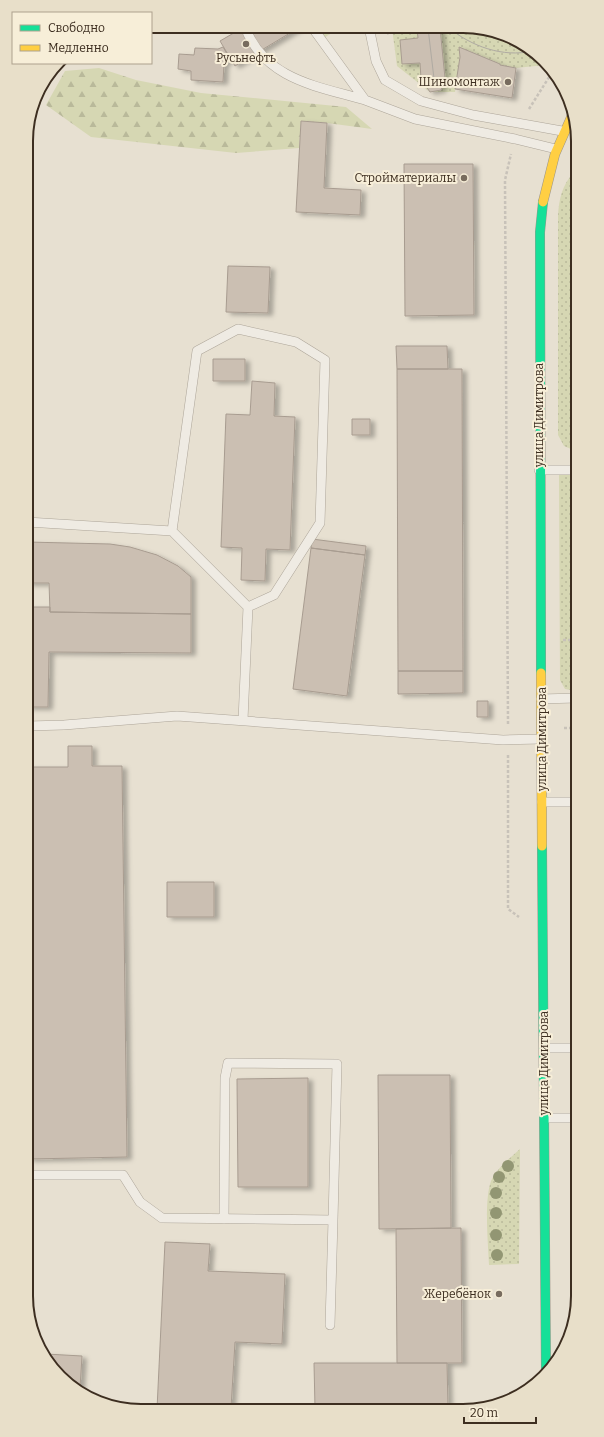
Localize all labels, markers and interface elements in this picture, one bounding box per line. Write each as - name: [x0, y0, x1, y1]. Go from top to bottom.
- legend: [12, 12, 152, 64]
- text: Свободно: [48, 21, 105, 35]
- marker: Русьнефть: [241, 39, 251, 49]
- text: Медленно: [48, 41, 109, 55]
- place label: Русьнефть: [216, 51, 276, 65]
- place label: Шиномонтаж: [419, 75, 500, 89]
- marker: Шиномонтаж: [503, 77, 513, 87]
- place label: Стройматериалы: [354, 171, 456, 185]
- marker: Стройматериалы: [459, 173, 469, 183]
- street label: улица Димитрова: [532, 362, 546, 468]
- street label: улица Димитрова: [535, 686, 549, 792]
- street label: улица Димитрова: [537, 1010, 551, 1116]
- place label: Жеребёнок: [423, 1287, 491, 1301]
- marker: Жеребёнок: [494, 1289, 504, 1299]
- scale bar: [464, 1399, 536, 1425]
- text: 20 m: [470, 1406, 499, 1420]

